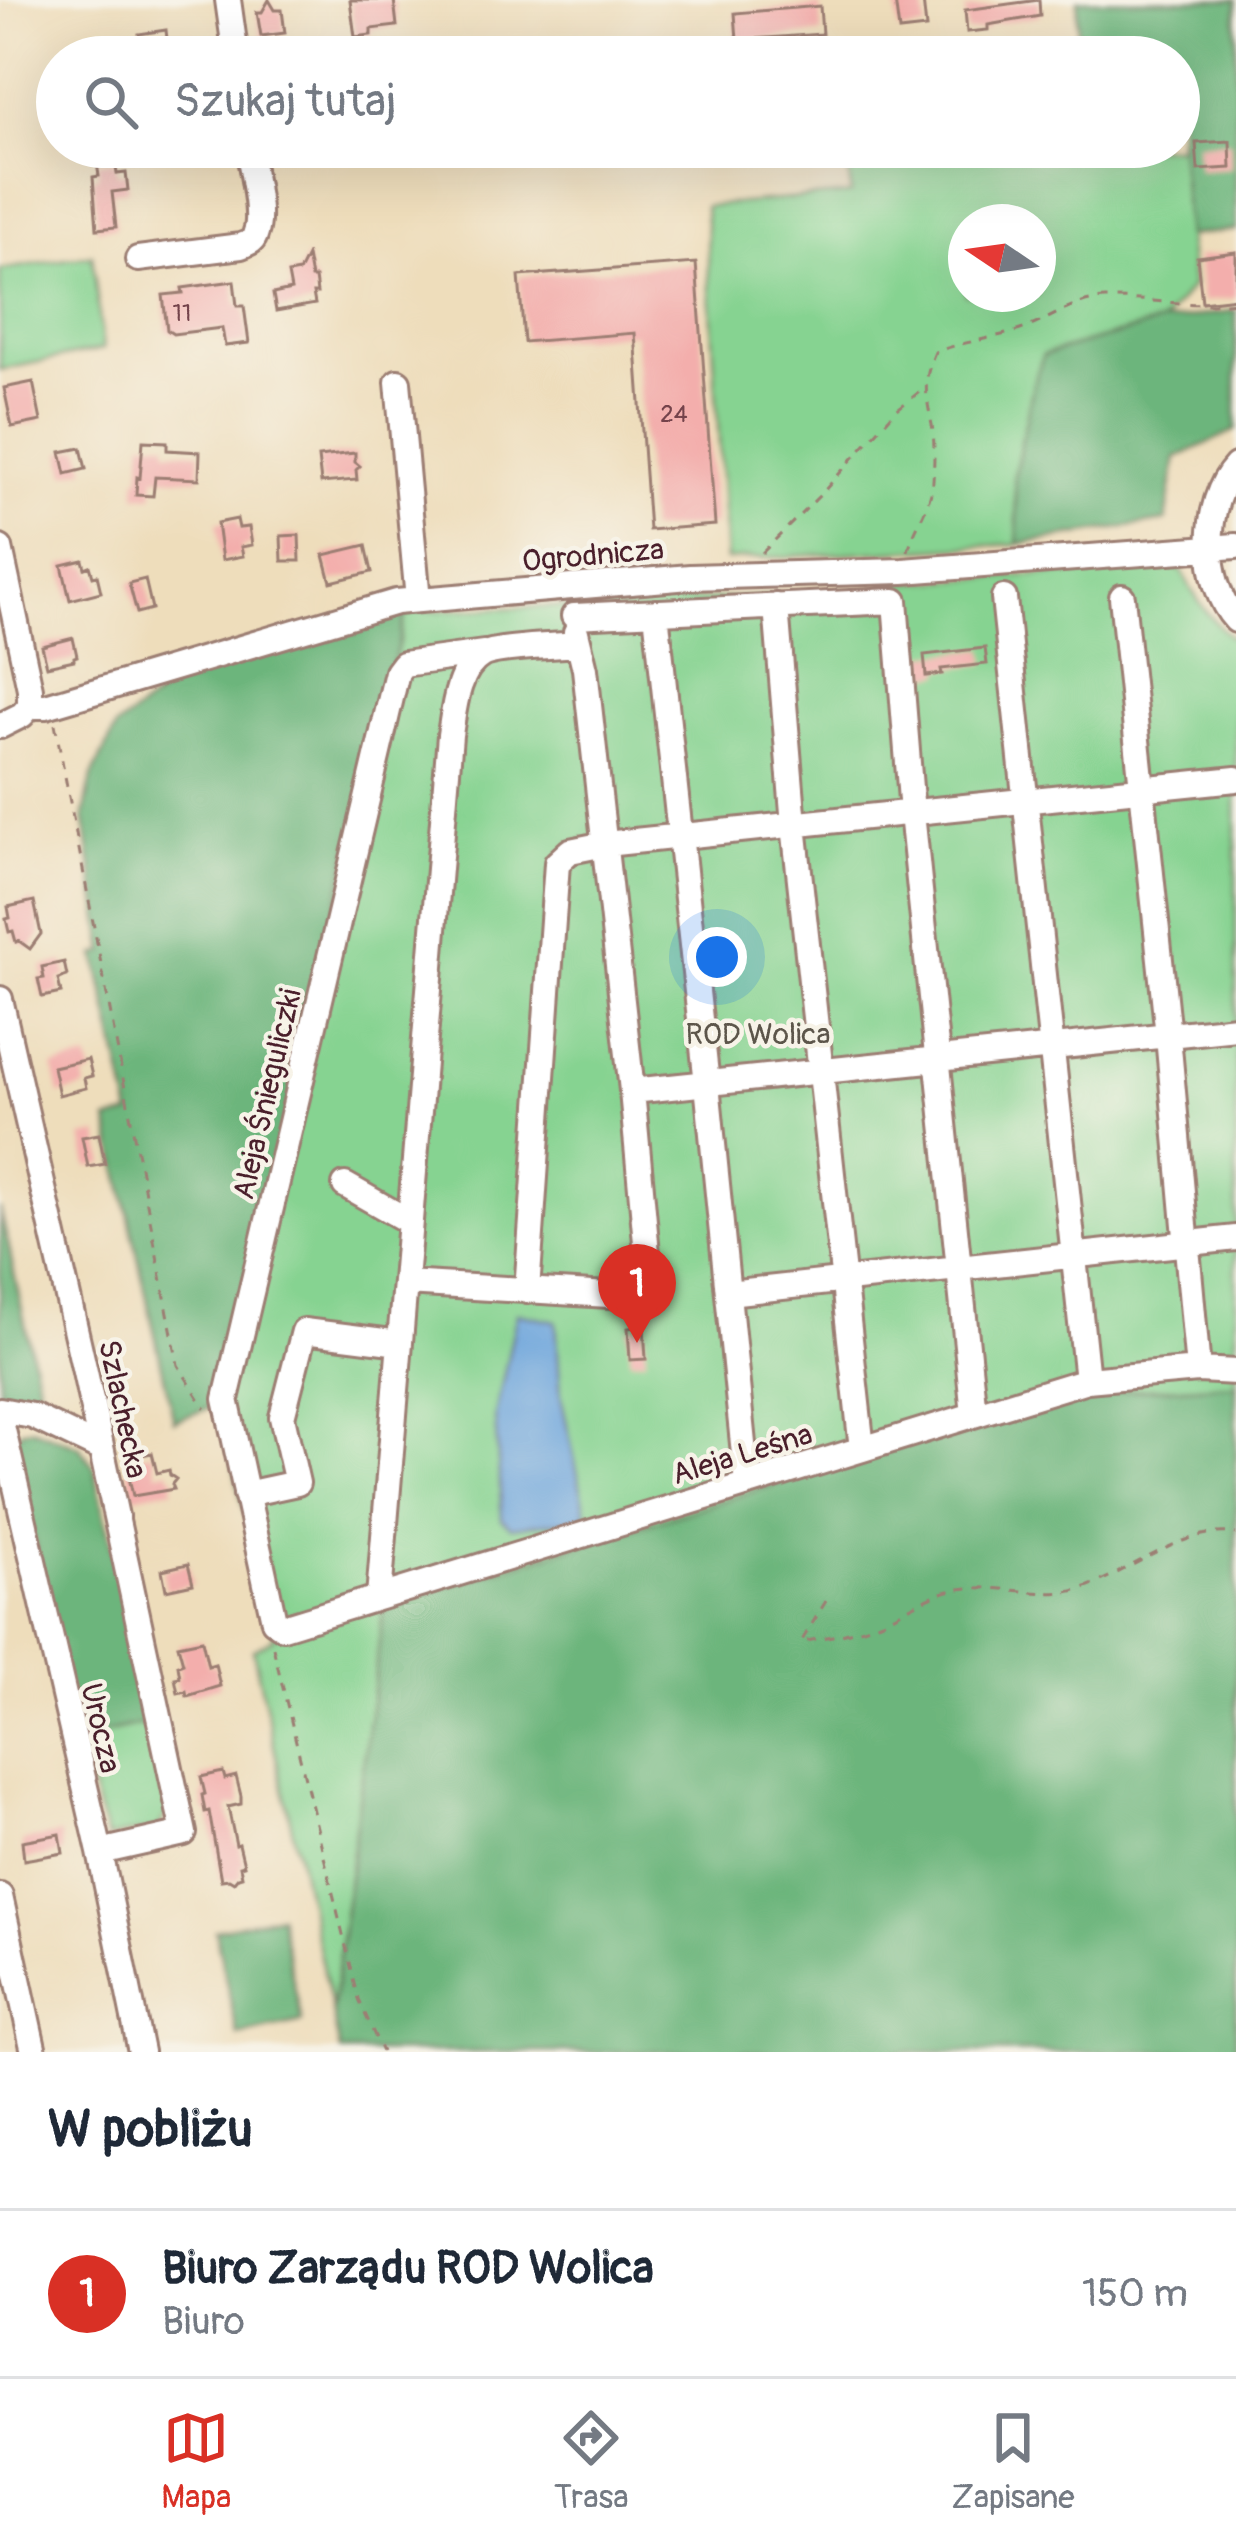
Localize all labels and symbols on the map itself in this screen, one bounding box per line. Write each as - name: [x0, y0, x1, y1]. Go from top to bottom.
- north arrow: [948, 204, 1056, 312]
- house number: 11: [173, 299, 191, 328]
- house number: 24: [660, 400, 688, 429]
- street label: Ogrodnicza: [521, 531, 666, 580]
- your location: [687, 927, 747, 987]
- street label: Aleja Śnieguliczki: [225, 985, 310, 1203]
- park label: ROD Wolica: [685, 1016, 831, 1053]
- pin: 1: [598, 1244, 676, 1343]
- street label: Szlachecka: [90, 1337, 155, 1481]
- street label: Aleja Leśna: [667, 1416, 817, 1493]
- street label: Urocza: [72, 1680, 129, 1777]

